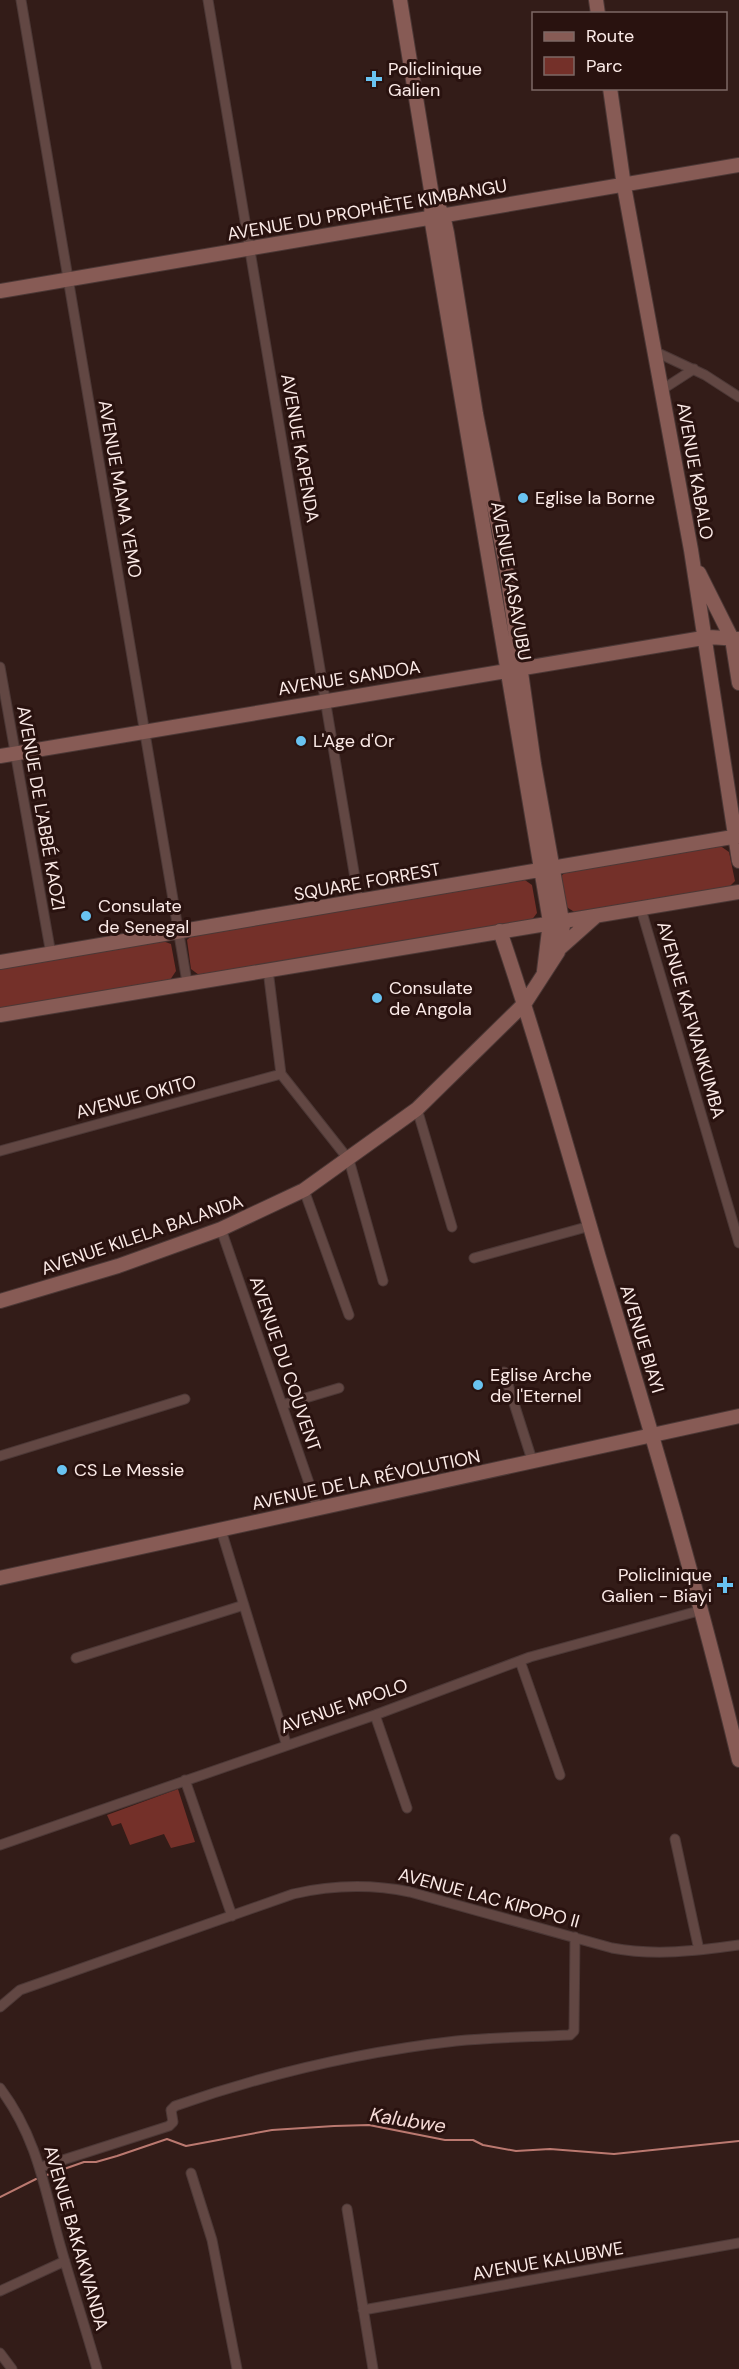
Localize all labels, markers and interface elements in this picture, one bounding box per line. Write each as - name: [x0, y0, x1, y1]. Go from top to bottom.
- legend: [532, 12, 727, 90]
- text: Route: [586, 24, 634, 48]
- text: Parc: [586, 54, 622, 78]
- place label: Policlinique Galien: [388, 57, 482, 102]
- marker: Policlinique Galien: [365, 70, 383, 88]
- street label: AVENUE DU PROPHÈTE KIMBANGU: [225, 174, 509, 246]
- street label: AVENUE KAPENDA: [275, 372, 325, 524]
- street label: AVENUE MAMA YEMO: [93, 398, 147, 580]
- street label: AVENUE KABALO: [671, 401, 719, 542]
- place label: Eglise la Borne: [535, 486, 655, 510]
- marker: Eglise la Borne: [516, 491, 530, 505]
- street label: AVENUE KASAVUBU: [485, 500, 537, 662]
- street label: AVENUE SANDOA: [276, 655, 422, 701]
- street label: AVENUE DE L'ABBÉ KAOZI: [11, 704, 71, 912]
- place label: L'Age d'Or: [313, 729, 395, 753]
- marker: L'Age d'Or: [294, 734, 308, 748]
- street label: SQUARE FORREST: [292, 857, 442, 907]
- place label: Consulate de Senegal: [98, 894, 189, 939]
- marker: Consulate de Senegal: [79, 909, 93, 923]
- street label: AVENUE KAFWANKUMBA: [651, 919, 731, 1122]
- place label: Consulate de Angola: [389, 976, 473, 1021]
- marker: Consulate de Angola: [370, 991, 384, 1005]
- street label: AVENUE OKITO: [73, 1069, 199, 1125]
- street label: AVENUE KILELA BALANDA: [38, 1189, 246, 1281]
- street label: AVENUE DU COUVENT: [244, 1273, 326, 1455]
- street label: AVENUE BIAYI: [614, 1282, 670, 1396]
- place label: Eglise Arche de l'Eternel: [490, 1363, 592, 1408]
- marker: Eglise Arche de l'Eternel: [471, 1378, 485, 1392]
- street label: AVENUE DE LA RÉVOLUTION: [250, 1444, 482, 1516]
- place label: CS Le Messie: [74, 1458, 184, 1482]
- marker: CS Le Messie: [55, 1463, 69, 1477]
- place label: Policlinique Galien - Biayi: [601, 1563, 712, 1608]
- marker: Policlinique Galien - Biayi: [716, 1576, 734, 1594]
- street label: AVENUE MPOLO: [277, 1673, 411, 1739]
- street label: AVENUE LAC KIPOPO II: [396, 1862, 582, 1934]
- water label: Kalubwe: [368, 2101, 448, 2139]
- street label: AVENUE BAKAKWANDA: [38, 2143, 114, 2333]
- street label: AVENUE KALUBWE: [471, 2236, 625, 2286]

